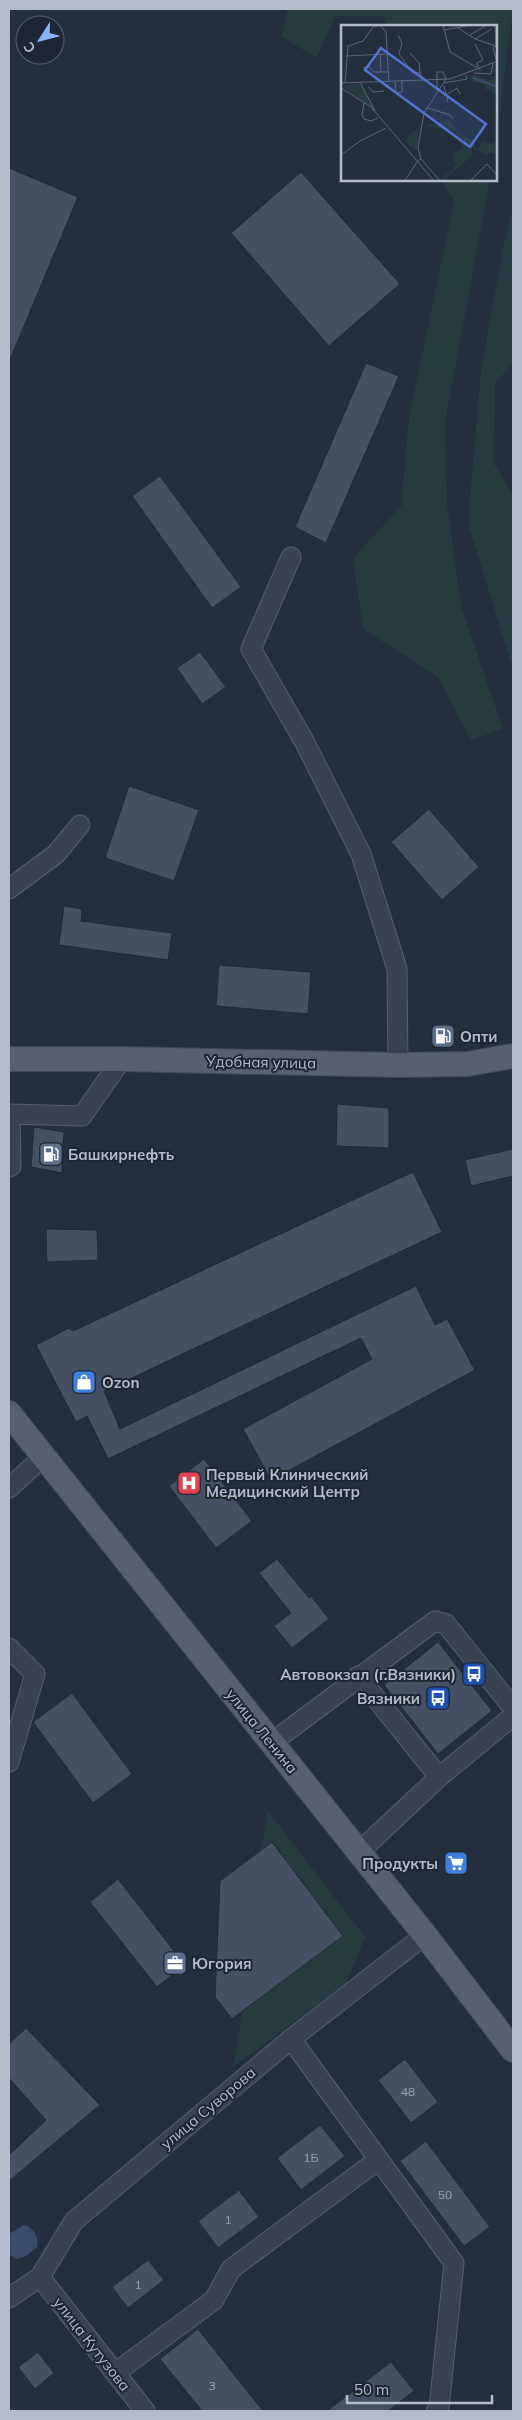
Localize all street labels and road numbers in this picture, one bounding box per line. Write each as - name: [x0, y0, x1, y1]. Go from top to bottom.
- street label: Удобная улица: [205, 1052, 316, 1072]
- street label: улица Ленина: [222, 1685, 302, 1777]
- street label: улица Суворова: [157, 2063, 259, 2153]
- street label: улица Кутузова: [49, 2293, 135, 2395]

